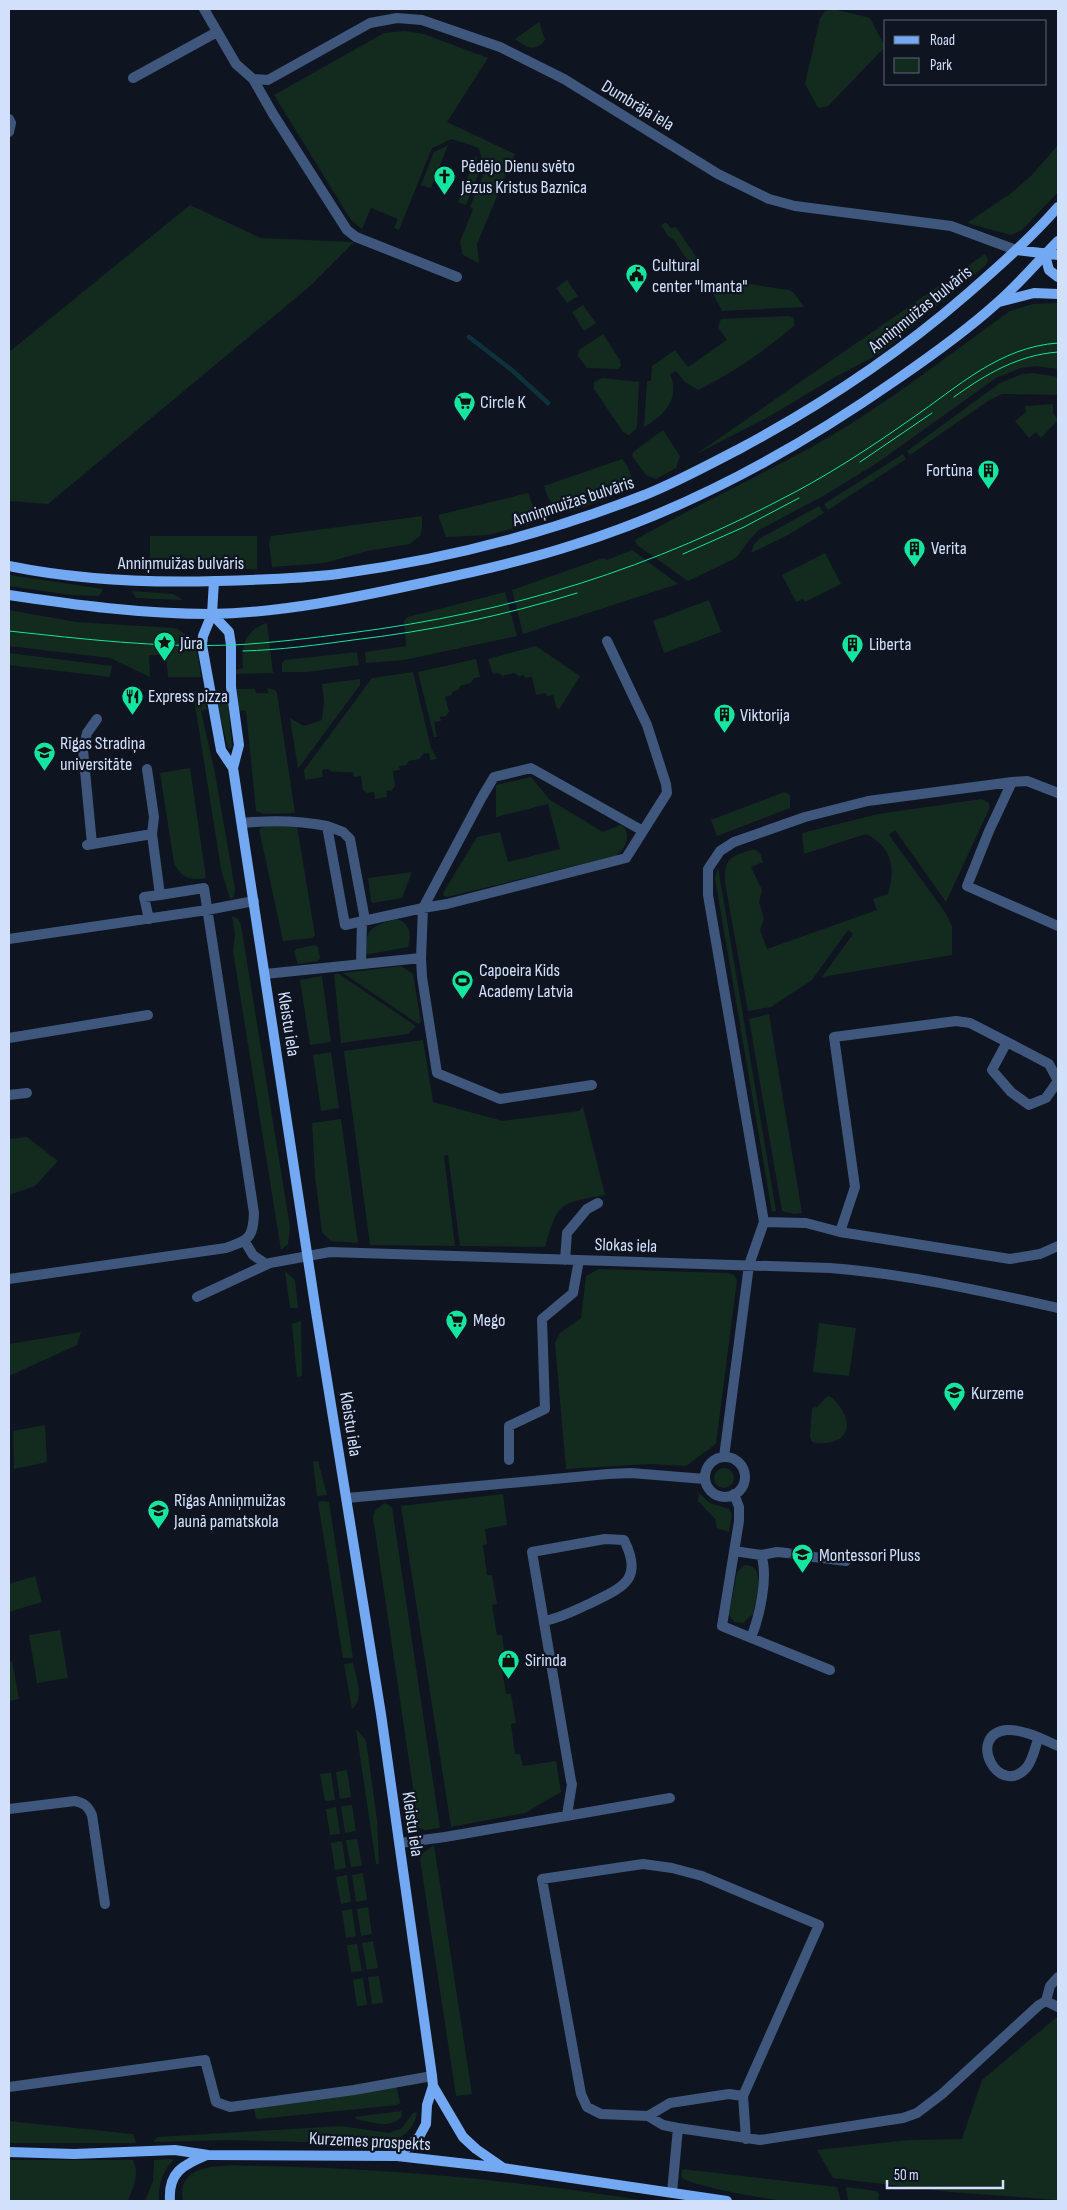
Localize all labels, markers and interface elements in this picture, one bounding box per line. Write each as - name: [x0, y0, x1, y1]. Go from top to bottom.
- legend: [884, 20, 1047, 85]
- text: Road: [930, 31, 955, 50]
- text: Park: [930, 56, 952, 75]
- street label: Dumbrāja iela: [598, 76, 678, 135]
- place label: Pēdējo Dienu svēto Jēzus Kristus Baznīca: [460, 156, 587, 198]
- church icon: Pēdējo Dienu svēto Jēzus Kristus Baznīca: [433, 164, 457, 195]
- place label: Cultural center "Imanta": [652, 255, 748, 297]
- street label: Anniņmuižas bulvāris: [864, 261, 976, 358]
- public building icon: Cultural center "Imanta": [624, 263, 648, 294]
- supermarket icon: Circle K: [452, 390, 476, 421]
- place label: Circle K: [480, 392, 527, 413]
- building icon: Fortūna: [977, 458, 1001, 489]
- place label: Fortūna: [926, 460, 973, 481]
- street label: Anniņmuižas bulvāris: [509, 472, 637, 531]
- building icon: Verita: [903, 536, 927, 567]
- place label: Verita: [931, 538, 967, 559]
- street label: Anniņmuižas bulvāris: [117, 553, 244, 574]
- place icon: Jūra: [152, 631, 176, 662]
- building icon: Liberta: [841, 632, 865, 663]
- place label: Jūra: [179, 633, 203, 654]
- place label: Liberta: [869, 634, 911, 655]
- restaurant icon: Express pizza: [120, 684, 144, 715]
- place label: Express pizza: [148, 686, 228, 707]
- building icon: Viktorija: [712, 703, 736, 734]
- place label: Viktorija: [740, 705, 790, 726]
- place label: Rīgas Stradiņa universitāte: [60, 733, 145, 775]
- school or university icon: Rīgas Stradiņa universitāte: [32, 741, 56, 772]
- place label: Capoeira Kids Academy Latvia: [478, 960, 573, 1002]
- sports icon: Capoeira Kids Academy Latvia: [451, 968, 475, 999]
- street label: Kleistu iela: [273, 990, 304, 1058]
- street label: Slokas iela: [594, 1234, 658, 1257]
- supermarket icon: Mego: [445, 1308, 469, 1339]
- place label: Mego: [473, 1310, 506, 1331]
- school or university icon: Kurzeme: [943, 1381, 967, 1412]
- place label: Kurzeme: [971, 1383, 1024, 1404]
- street label: Kleistu iela: [335, 1390, 366, 1458]
- place label: Rīgas Anniņmuižas Jaunā pamatskola: [173, 1490, 286, 1532]
- school or university icon: Rīgas Anniņmuižas Jaunā pamatskola: [146, 1498, 170, 1529]
- school or university icon: Montessori Pluss: [791, 1543, 815, 1574]
- place label: Montessori Pluss: [819, 1545, 920, 1566]
- shop icon: Sirinda: [497, 1648, 521, 1679]
- place label: Sirinda: [525, 1650, 567, 1671]
- street label: Kleistu iela: [398, 1790, 427, 1858]
- street label: Kurzemes prospekts: [309, 2128, 431, 2155]
- scale bar: [887, 2158, 1003, 2190]
- text: 50 m: [894, 2166, 919, 2185]

